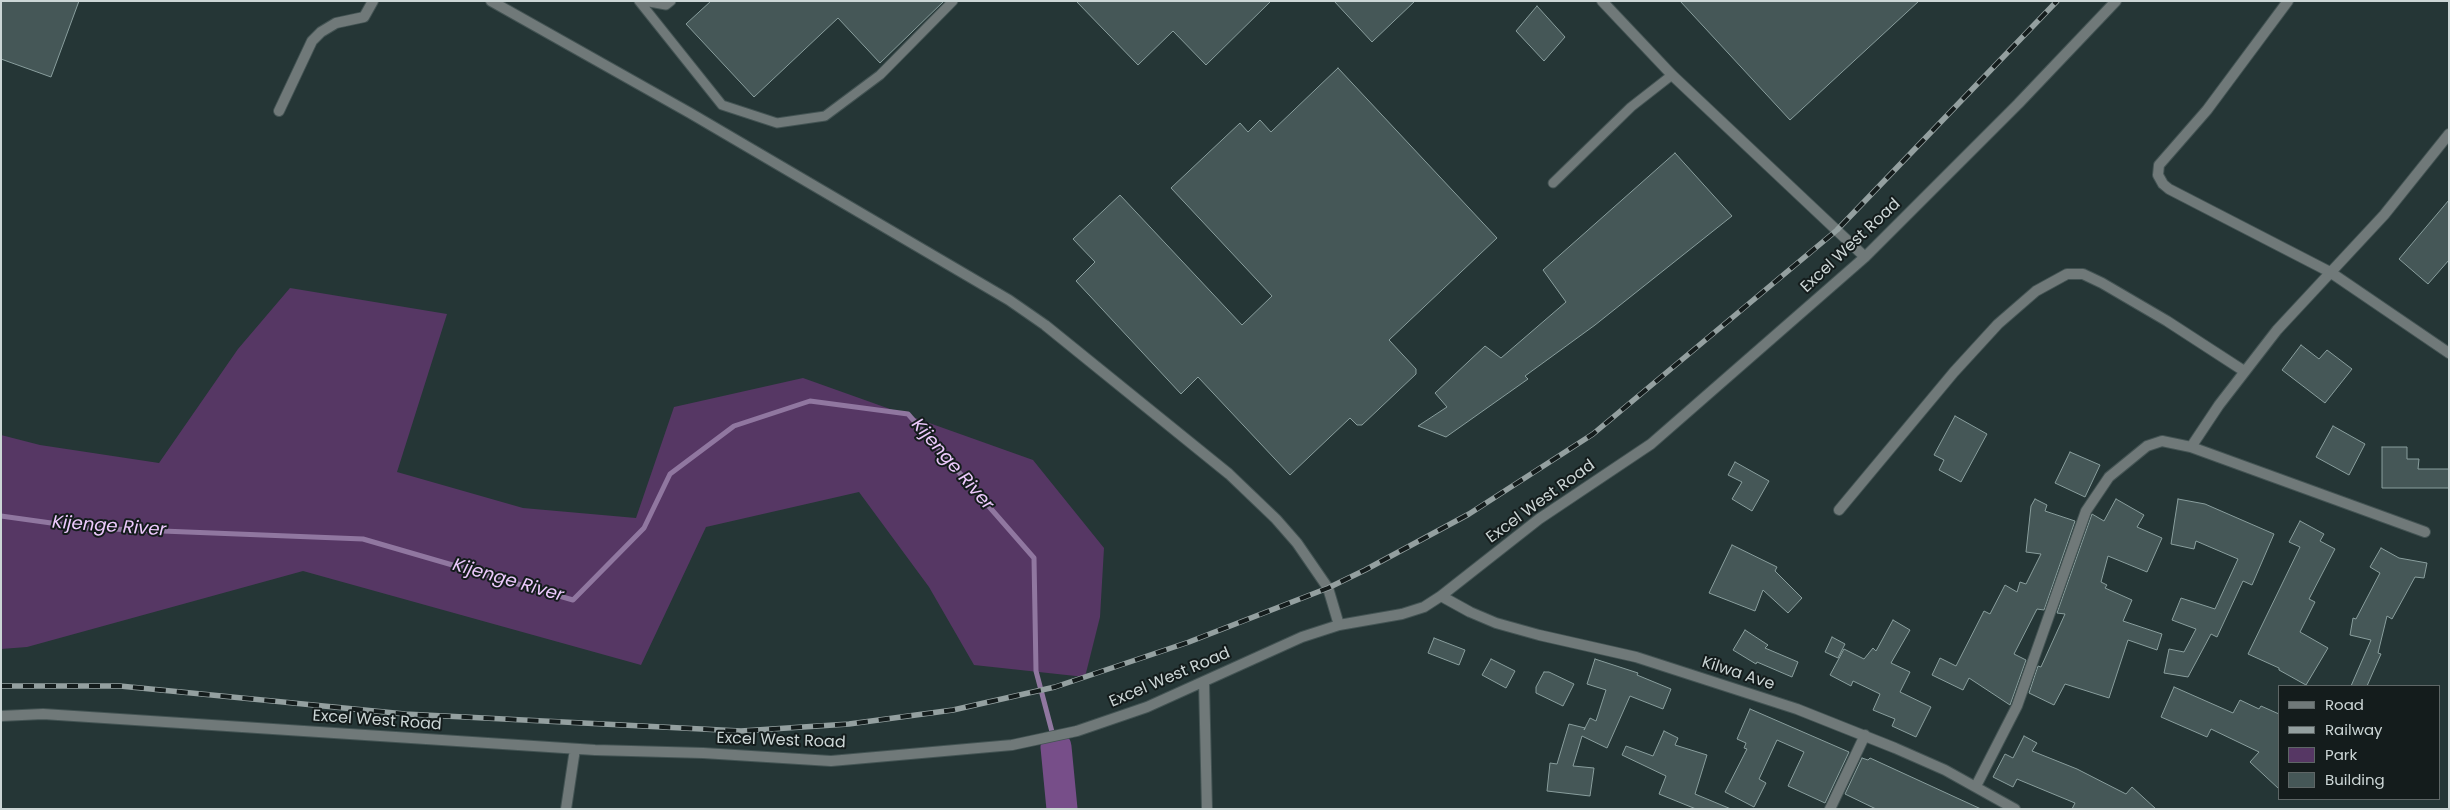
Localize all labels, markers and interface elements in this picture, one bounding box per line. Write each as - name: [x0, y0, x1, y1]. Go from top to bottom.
- street label: Excel West Road: [1797, 195, 1905, 297]
- water label: Kijenge River: [906, 415, 998, 515]
- street label: Excel West Road: [1483, 456, 1599, 548]
- water label: Kijenge River: [51, 512, 167, 542]
- water label: Kijenge River: [450, 555, 566, 607]
- street label: Excel West Road: [1107, 644, 1233, 712]
- street label: Kilwa Ave: [1699, 653, 1777, 695]
- legend: [2278, 685, 2440, 800]
- text: Road: [2325, 694, 2364, 715]
- street label: Excel West Road: [312, 707, 442, 735]
- text: Railway: [2325, 719, 2383, 740]
- street label: Excel West Road: [716, 729, 846, 753]
- text: Park: [2325, 744, 2357, 765]
- text: Building: [2325, 769, 2385, 790]

